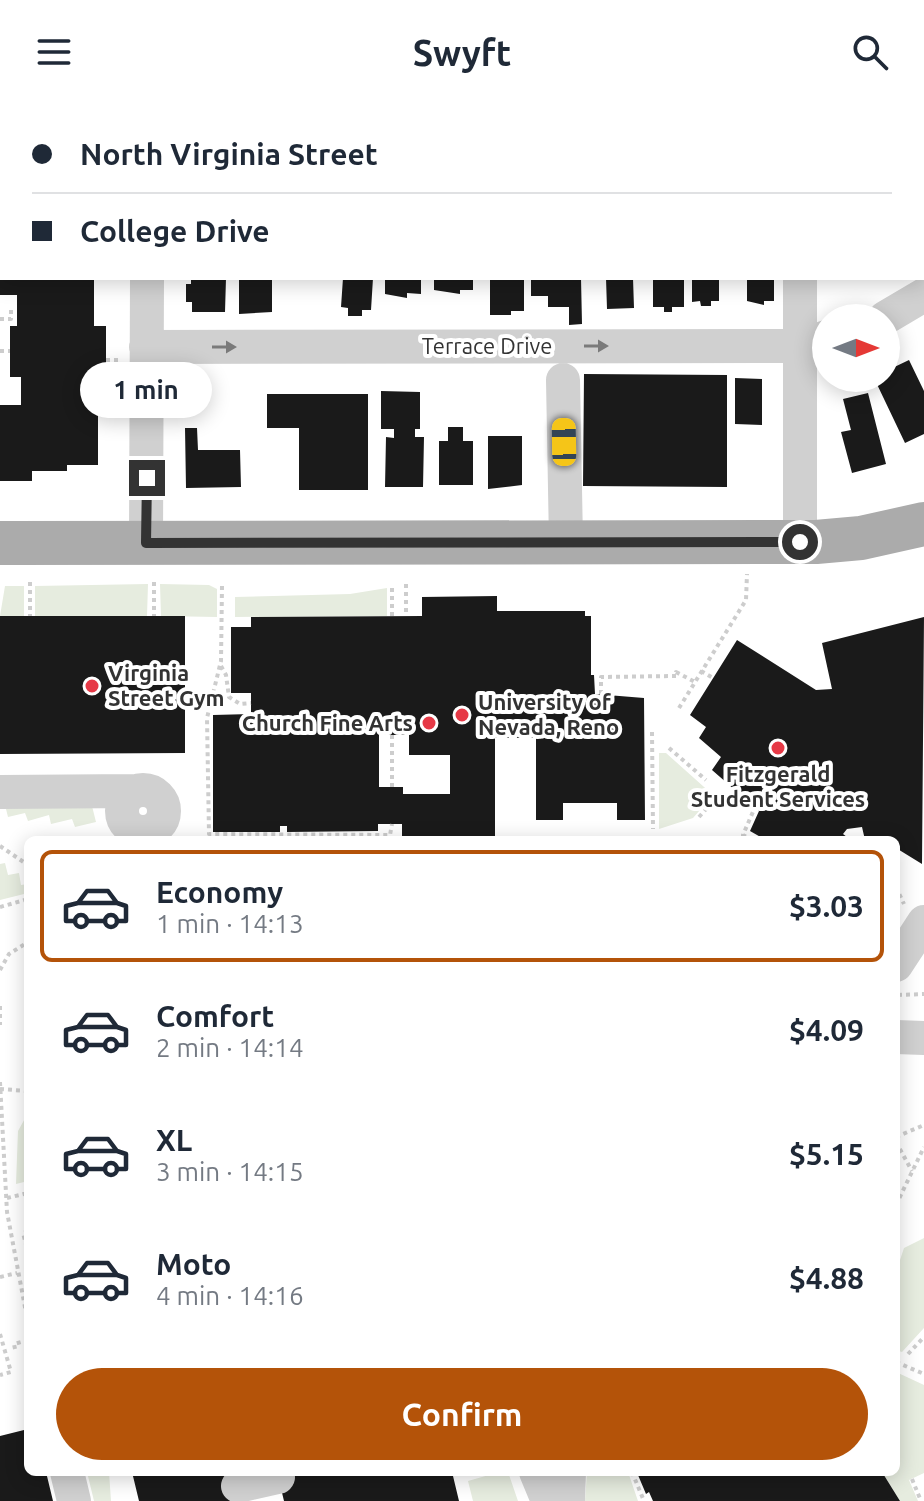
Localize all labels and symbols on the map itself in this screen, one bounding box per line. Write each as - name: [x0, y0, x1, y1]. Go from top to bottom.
- north arrow: [812, 304, 900, 392]
- street label: Terrace Drive: [422, 333, 552, 358]
- one-way arrow: [584, 340, 609, 352]
- one-way arrow: [212, 341, 237, 353]
- callout: 1 min: [81, 362, 213, 418]
- car: [552, 418, 576, 466]
- route end: [129, 460, 165, 496]
- route start: [782, 524, 818, 560]
- place label: Virginia Street Gym: [108, 660, 225, 710]
- marker: Virginia Street Gym: [83, 677, 101, 695]
- place label: University of Nevada, Reno: [478, 689, 619, 739]
- marker: University of Nevada, Reno: [453, 706, 471, 724]
- place label: Church Fine Arts: [242, 710, 413, 735]
- marker: Church Fine Arts: [420, 714, 438, 732]
- marker: Fitzgerald Student Services: [769, 739, 787, 757]
- place label: Fitzgerald Student Services: [691, 761, 865, 811]

